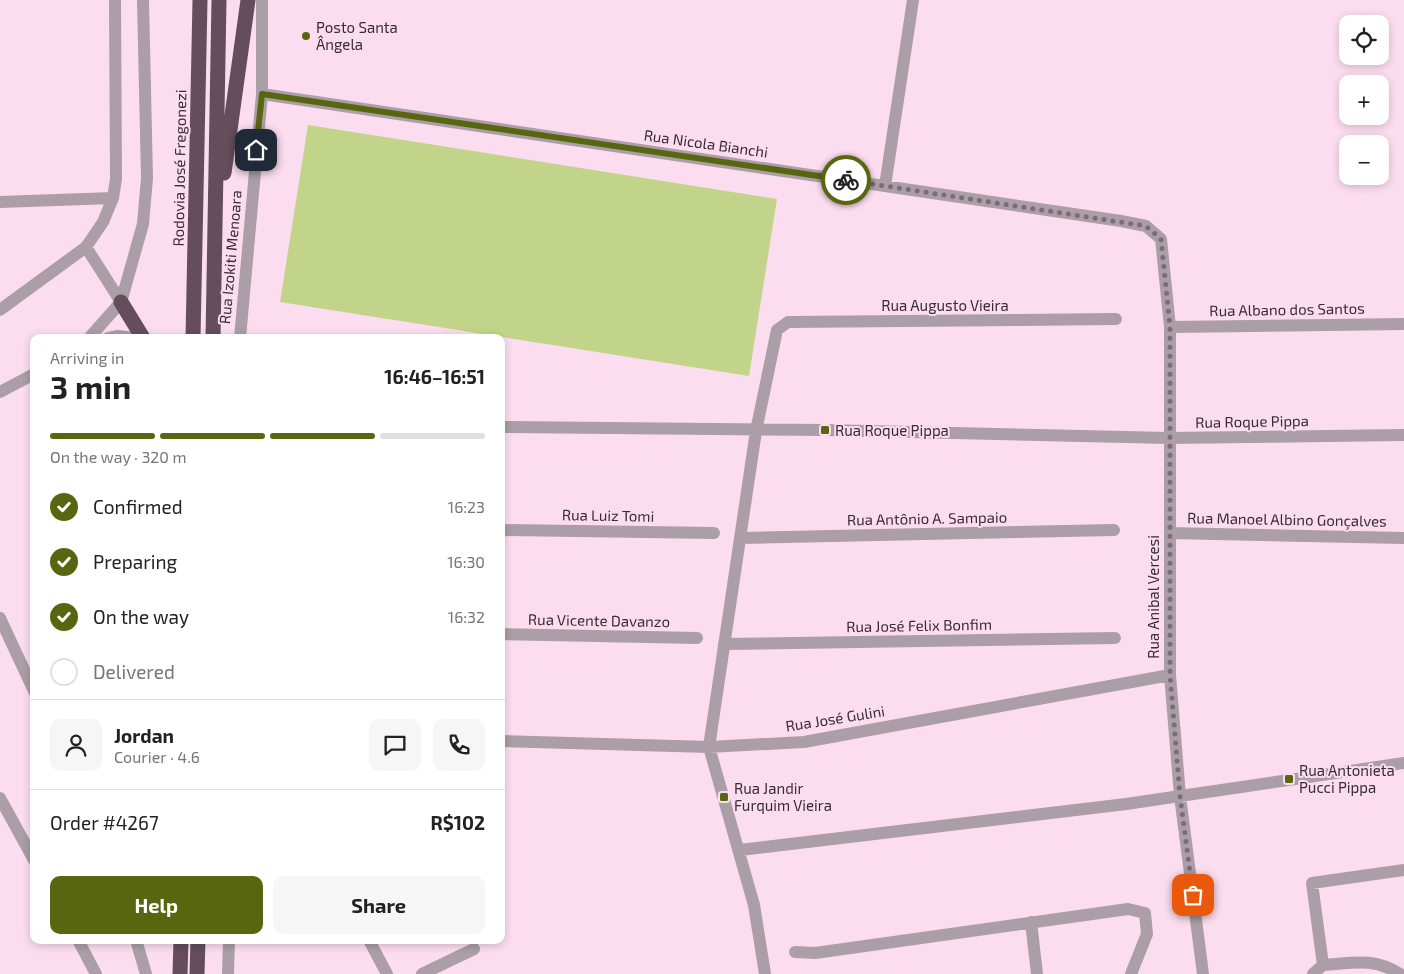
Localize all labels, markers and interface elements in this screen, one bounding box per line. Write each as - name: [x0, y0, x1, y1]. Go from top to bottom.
- map controls: [1339, 15, 1389, 185]
- button: locate: [1339, 15, 1389, 65]
- place label: Posto Santa Ângela: [316, 18, 398, 53]
- marker: Posto Santa Ângela: [300, 30, 312, 42]
- button: +: [1339, 75, 1389, 125]
- street label: Rodovia José Fregonezi: [169, 89, 189, 247]
- street label: Rua Nicola Bianchi: [643, 125, 769, 161]
- pin: [235, 129, 277, 171]
- button: −: [1339, 135, 1389, 185]
- icon: home: [242, 136, 270, 164]
- courier: [821, 155, 871, 205]
- icon: bike: [832, 166, 860, 194]
- street label: Rua Izokiti Menoara: [215, 189, 245, 325]
- street label: Rua Augusto Vieira: [881, 296, 1009, 314]
- street label: Rua Albano dos Santos: [1209, 299, 1365, 319]
- text: Arriving in: [50, 348, 124, 367]
- text: 16:46–16:51: [384, 365, 485, 388]
- text: 3 min: [50, 367, 131, 405]
- street label: Rua Roque Pippa: [1195, 411, 1309, 431]
- place label: Rua Roque Pippa: [835, 421, 949, 439]
- marker: Rua Roque Pippa: [819, 424, 831, 436]
- text: On the way · 320 m: [50, 447, 187, 466]
- icon: check: [50, 493, 78, 521]
- text: Confirmed: [93, 495, 183, 518]
- text: 16:23: [448, 497, 485, 516]
- street label: Rua Luiz Tomi: [562, 505, 654, 525]
- street label: Rua Antônio A. Sampaio: [847, 508, 1007, 528]
- street label: Rua Manoel Albino Gonçalves: [1187, 508, 1387, 531]
- street label: Rua Anibal Vercesi: [1144, 535, 1162, 659]
- icon: check: [50, 548, 78, 576]
- text: Preparing: [93, 550, 177, 573]
- text: 16:30: [447, 552, 485, 571]
- icon: check: [50, 603, 78, 631]
- text: On the way: [93, 605, 189, 628]
- text: 16:32: [448, 607, 485, 626]
- street label: Rua Vicente Davanzo: [528, 610, 670, 630]
- street label: Rua José Felix Bonfim: [846, 615, 992, 635]
- text: Delivered: [93, 660, 175, 683]
- street label: Rua José Gulini: [784, 701, 886, 735]
- button: person: [50, 719, 102, 771]
- button: chat: [369, 719, 421, 771]
- button: phone: [433, 719, 485, 771]
- text: Jordan: [114, 724, 174, 747]
- text: Courier · 4.6: [114, 747, 200, 766]
- place label: Rua Antonieta Pucci Pippa: [1299, 761, 1395, 796]
- marker: Rua Antonieta Pucci Pippa: [1283, 773, 1295, 785]
- place label: Rua Jandir Furquim Vieira: [734, 779, 832, 814]
- marker: Rua Jandir Furquim Vieira: [718, 791, 730, 803]
- text: Order #4267: [50, 811, 159, 834]
- text: R$102: [430, 811, 485, 834]
- pin: [1172, 874, 1214, 916]
- button: Help: [50, 876, 263, 934]
- button: Share: [273, 876, 485, 934]
- icon: bag: [1179, 881, 1207, 909]

